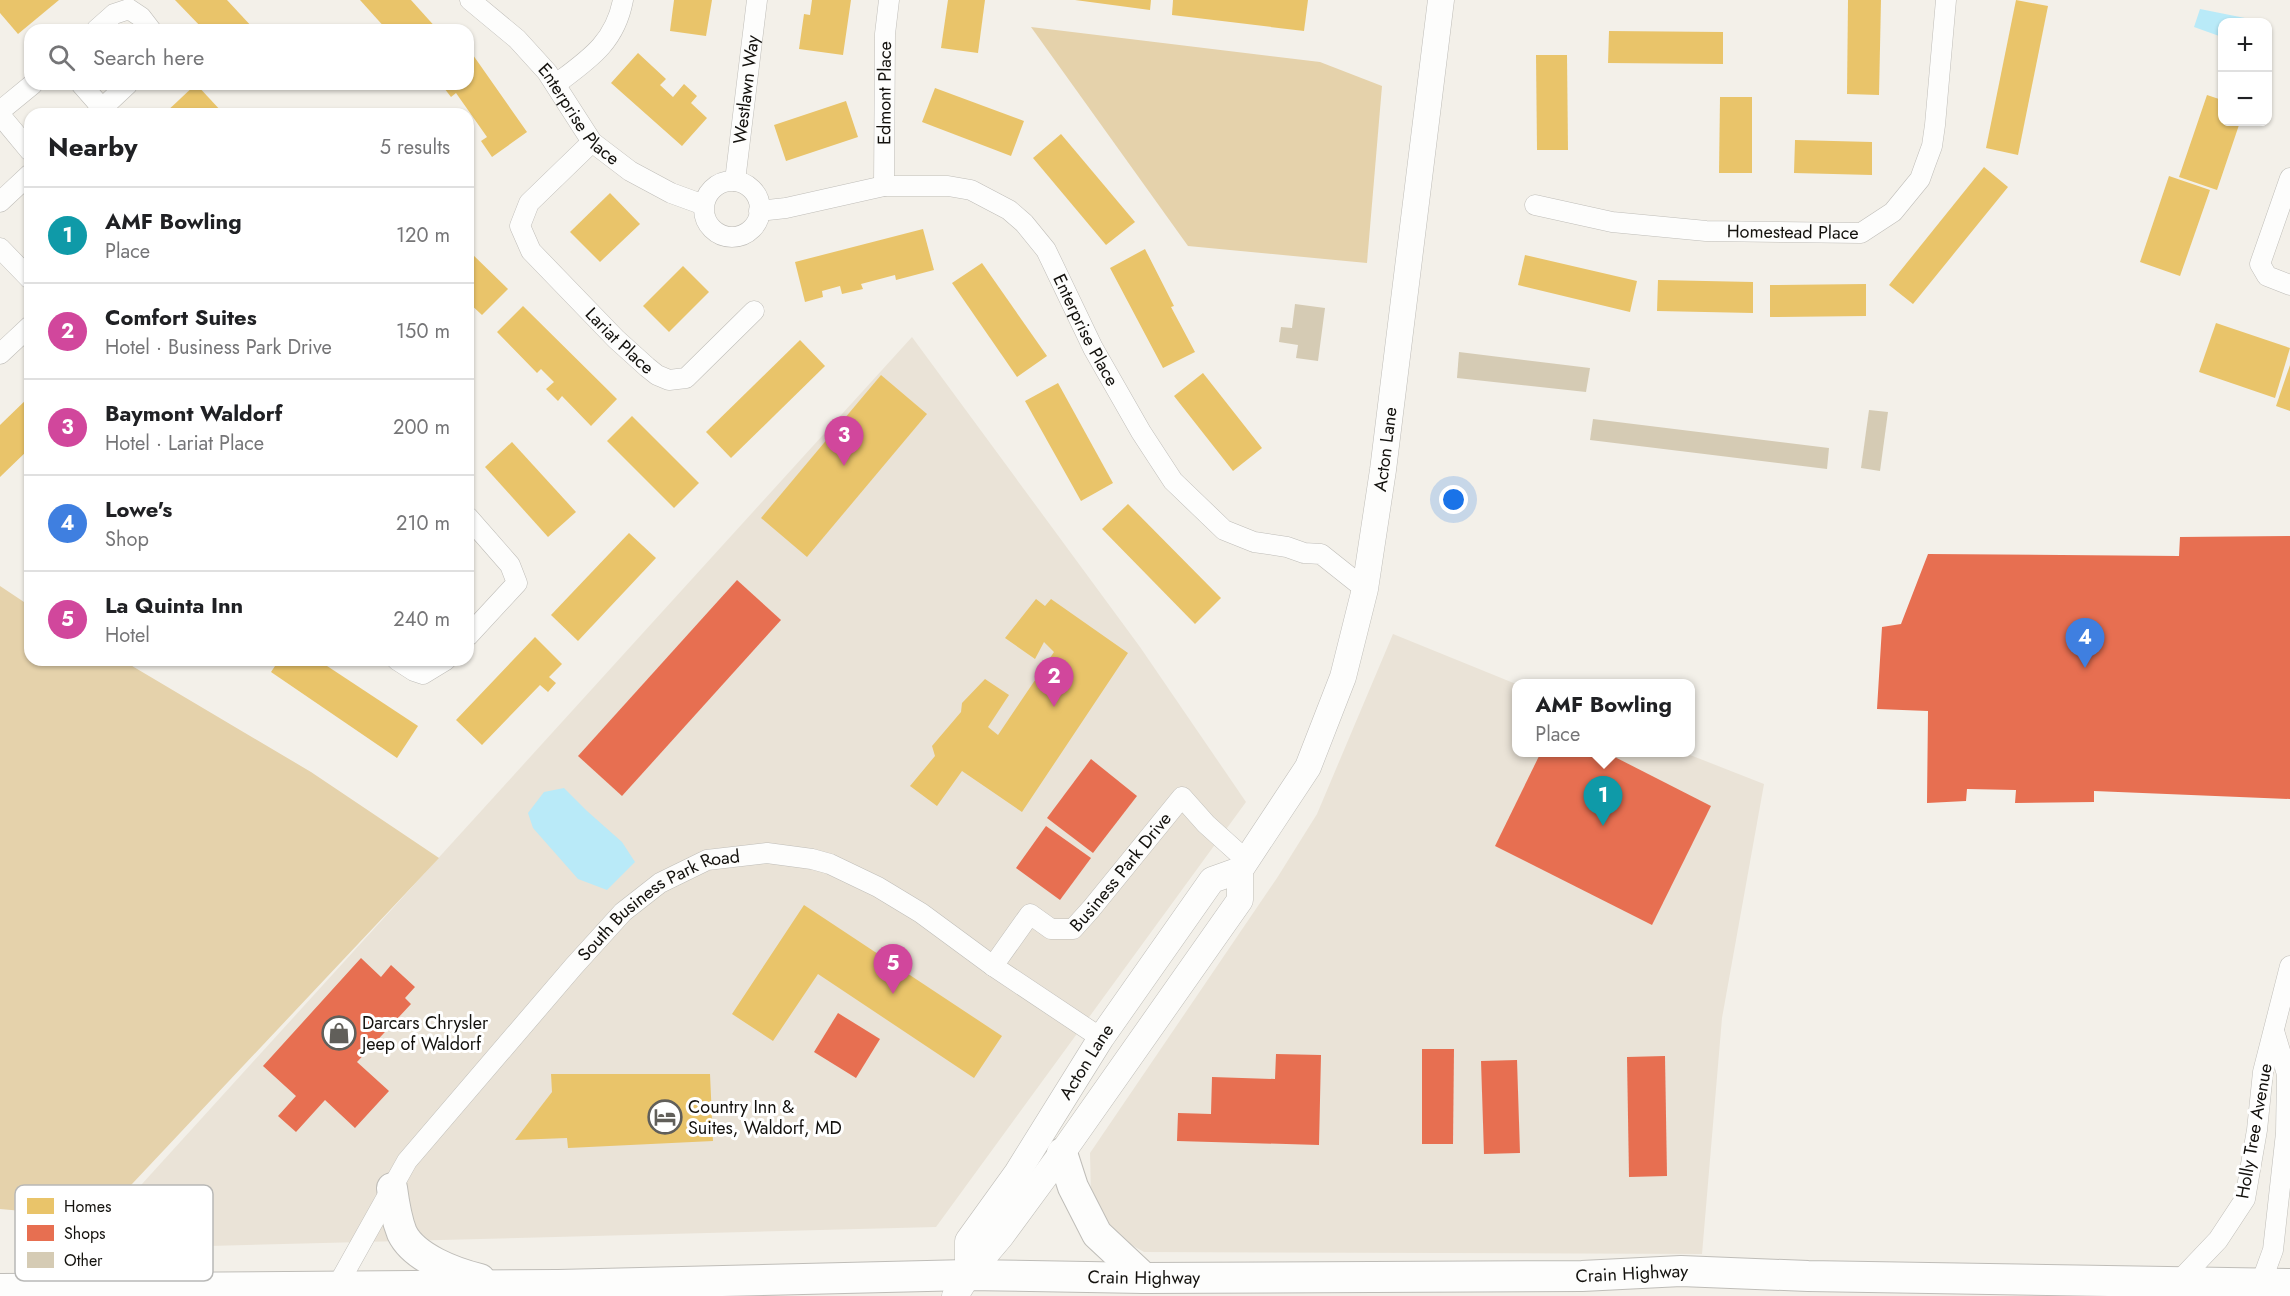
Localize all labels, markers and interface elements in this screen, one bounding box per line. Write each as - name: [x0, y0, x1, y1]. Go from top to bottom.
- map controls: [2218, 18, 2272, 126]
- button: +: [2218, 18, 2272, 72]
- search box: [24, 24, 474, 90]
- street label: Westlawn Way: [727, 34, 766, 146]
- icon: search: [45, 41, 78, 74]
- text: Search here: [93, 41, 204, 73]
- street label: Edmont Place: [871, 41, 898, 145]
- street label: Enterprise Place: [532, 57, 625, 171]
- button: −: [2218, 72, 2272, 126]
- text: Nearby: [48, 128, 137, 166]
- text: 5 results: [380, 133, 450, 162]
- text: AMF Bowling: [105, 205, 242, 237]
- street label: Homestead Place: [1727, 218, 1859, 246]
- text: 1: [62, 221, 73, 250]
- text: 120 m: [396, 221, 450, 250]
- text: Place: [105, 237, 150, 266]
- street label: Enterprise Place: [1046, 270, 1125, 391]
- text: Comfort Suites: [105, 301, 257, 333]
- street label: Lariat Place: [579, 302, 659, 381]
- text: 2: [61, 317, 74, 346]
- text: 150 m: [396, 317, 450, 346]
- text: Hotel · Business Park Drive: [105, 333, 332, 362]
- text: Baymont Waldorf: [105, 397, 282, 429]
- street label: Acton Lane: [1367, 406, 1404, 493]
- text: 3: [61, 413, 74, 442]
- text: 200 m: [393, 413, 450, 442]
- pin: 3: [824, 416, 864, 466]
- text: Hotel · Lariat Place: [105, 429, 264, 458]
- your location: [1439, 485, 1468, 514]
- text: Lowe's: [105, 493, 172, 525]
- text: 4: [61, 509, 74, 538]
- text: 210 m: [396, 509, 450, 538]
- text: Shop: [105, 525, 149, 554]
- text: La Quinta Inn: [105, 589, 243, 621]
- text: 5: [61, 605, 74, 634]
- text: 240 m: [393, 605, 450, 634]
- pin: 4: [2066, 618, 2104, 668]
- text: Hotel: [105, 621, 150, 650]
- pin: 2: [1034, 658, 1074, 707]
- popup: [1512, 679, 1695, 757]
- text: AMF Bowling: [1535, 688, 1672, 720]
- text: Place: [1535, 720, 1580, 749]
- pin: 1: [1584, 776, 1622, 826]
- street label: Business Park Drive: [1064, 807, 1178, 937]
- street label: South Business Park Road: [571, 843, 741, 967]
- pin: 5: [874, 944, 912, 994]
- place label: Darcars Chrysler Jeep of Waldorf: [360, 1010, 489, 1057]
- shop icon: Darcars Chrysler Jeep of Waldorf: [321, 1015, 357, 1051]
- street label: Acton Lane: [1053, 1018, 1120, 1105]
- street label: Holly Tree Avenue: [2229, 1061, 2279, 1201]
- place label: Country Inn & Suites, Waldorf, MD: [688, 1094, 842, 1141]
- hotel icon: Country Inn & Suites, Waldorf, MD: [647, 1099, 683, 1135]
- legend: [15, 1185, 213, 1281]
- text: Homes: [64, 1195, 111, 1218]
- text: Shops: [64, 1222, 105, 1245]
- text: Other: [64, 1249, 103, 1272]
- street label: Crain Highway: [1575, 1258, 1689, 1289]
- street label: Crain Highway: [1087, 1264, 1200, 1291]

